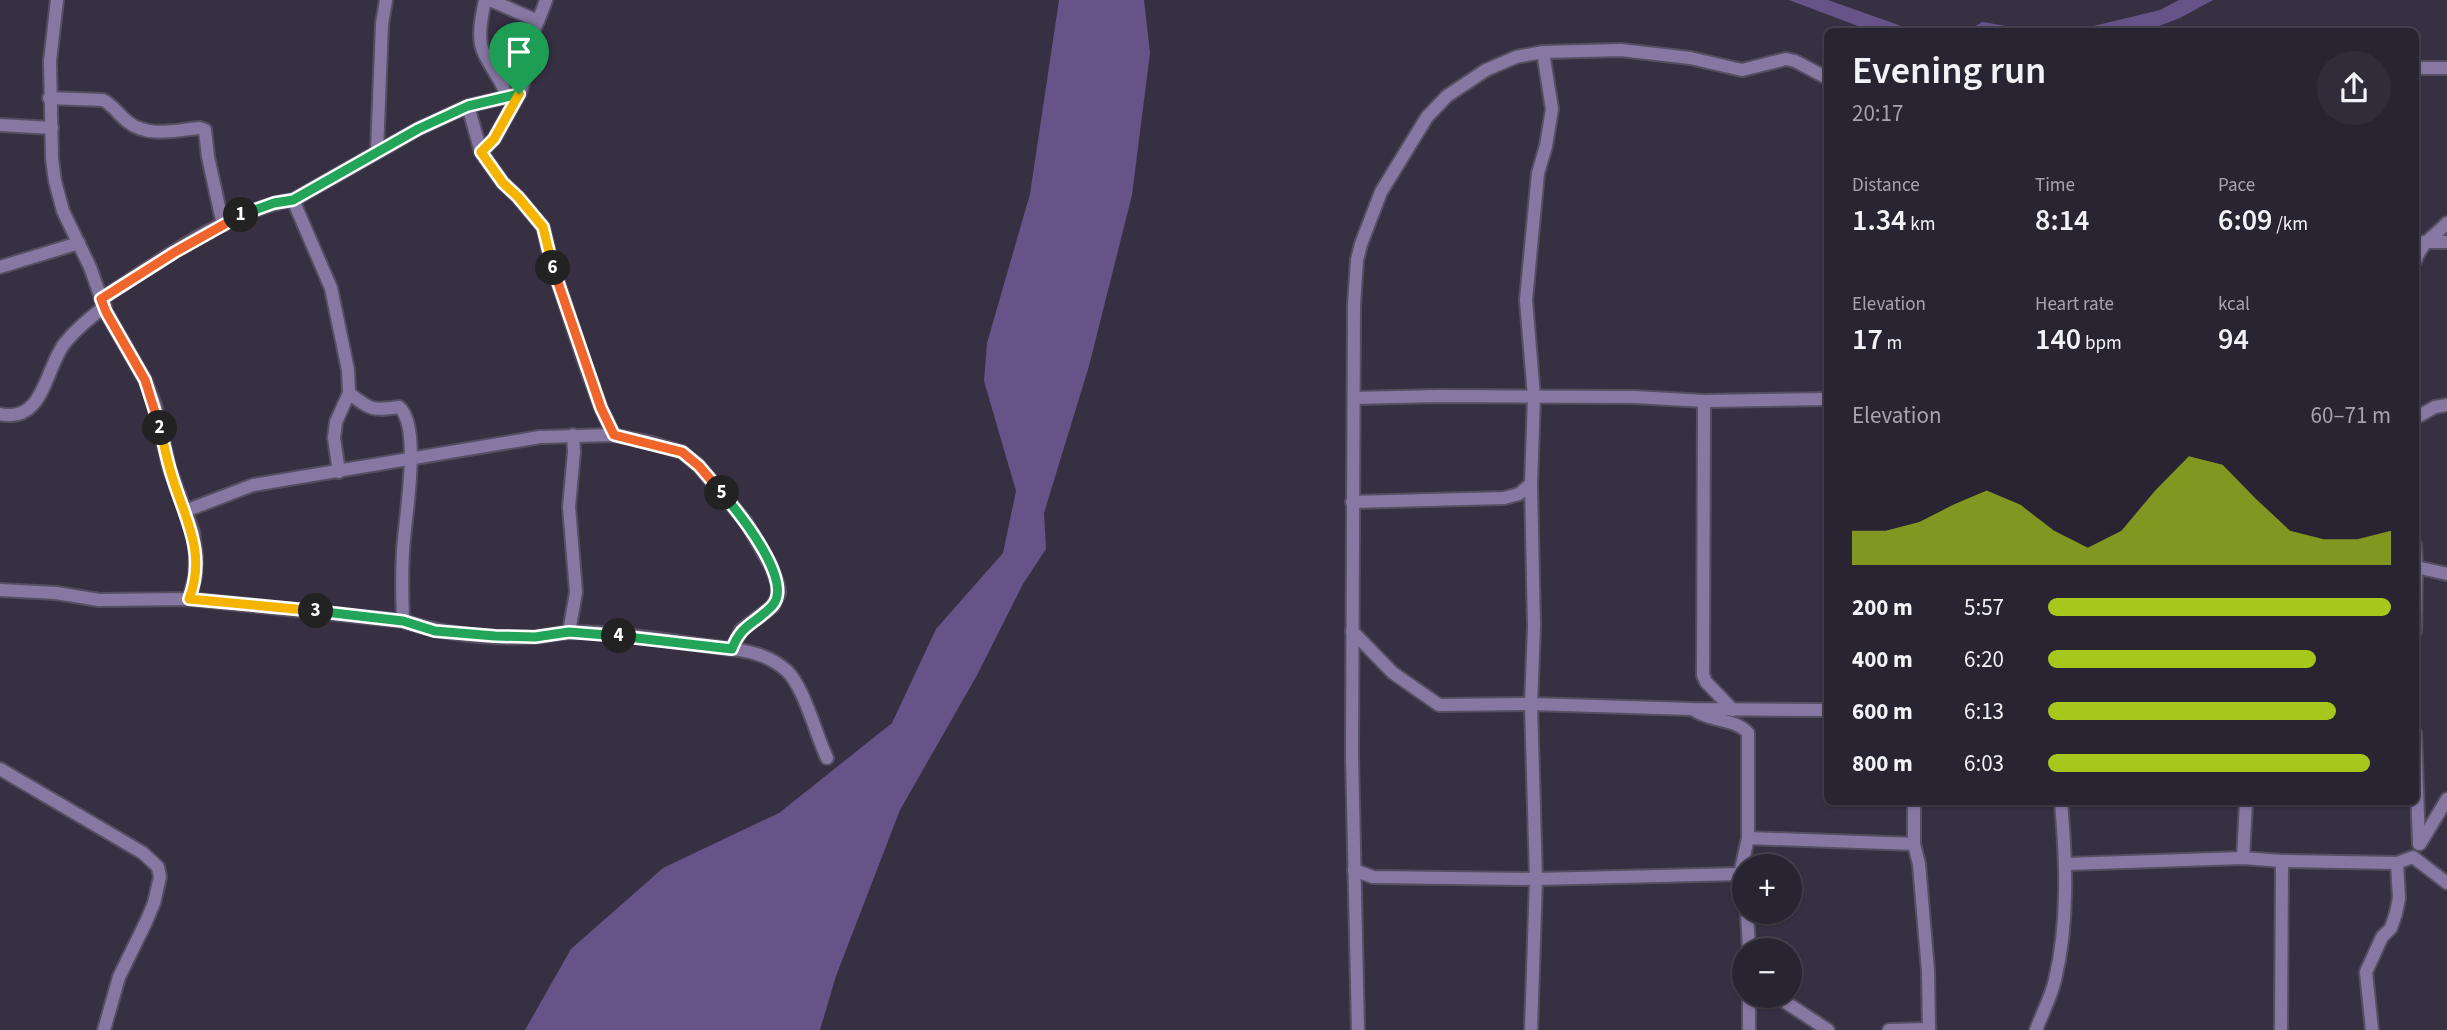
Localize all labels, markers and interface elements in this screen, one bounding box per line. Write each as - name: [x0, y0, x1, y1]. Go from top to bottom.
- pin: [489, 22, 549, 94]
- icon: arrive: [500, 33, 538, 71]
- text: Evening run: [1852, 44, 2046, 98]
- button: share: [2317, 51, 2391, 125]
- text: 20:17: [1852, 97, 1903, 130]
- text: Distance: [1852, 172, 1920, 199]
- text: Time: [2035, 172, 2075, 199]
- text: Pace: [2218, 172, 2255, 199]
- pin: 1: [224, 198, 258, 232]
- text: 1.34: [1852, 199, 1906, 242]
- text: 8:14: [2035, 199, 2089, 242]
- text: 6:09: [2218, 199, 2272, 242]
- text: 1: [235, 201, 246, 228]
- text: km: [1906, 211, 1935, 238]
- text: /km: [2272, 211, 2308, 238]
- pin: 6: [536, 250, 570, 286]
- text: 6: [547, 254, 558, 281]
- text: Elevation: [1852, 291, 1926, 318]
- text: Heart rate: [2035, 291, 2114, 318]
- text: kcal: [2218, 291, 2250, 318]
- text: 17: [1852, 318, 1883, 361]
- text: 140: [2035, 318, 2081, 361]
- text: 94: [2218, 318, 2249, 361]
- text: m: [1883, 330, 1902, 357]
- text: bpm: [2081, 330, 2122, 357]
- text: Elevation: [1852, 399, 1942, 432]
- text: 60–71 m: [2311, 399, 2391, 432]
- pin: 2: [142, 410, 178, 446]
- text: 2: [154, 414, 165, 441]
- pin: 5: [704, 476, 740, 510]
- text: 5: [716, 479, 727, 506]
- text: 200 m: [1852, 591, 1913, 624]
- text: 5:57: [1964, 591, 2004, 624]
- pin: 3: [298, 594, 334, 628]
- text: 3: [310, 597, 321, 624]
- pin: 4: [602, 618, 636, 654]
- text: 4: [613, 622, 624, 649]
- text: 400 m: [1852, 643, 1913, 676]
- text: 6:20: [1964, 643, 2004, 676]
- text: 600 m: [1852, 695, 1913, 728]
- text: 6:13: [1964, 695, 2004, 728]
- text: 800 m: [1852, 747, 1913, 780]
- text: 6:03: [1964, 747, 2004, 780]
- map controls: [1732, 854, 1802, 1008]
- button: +: [1732, 854, 1802, 924]
- button: −: [1732, 938, 1802, 1008]

